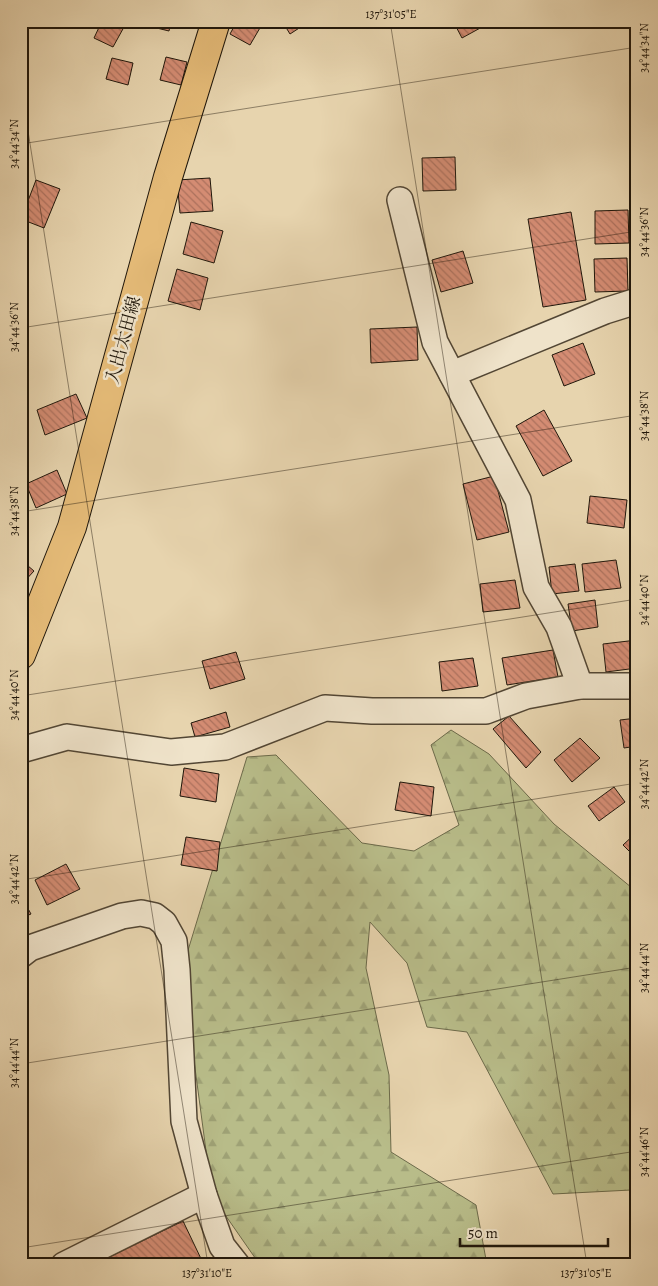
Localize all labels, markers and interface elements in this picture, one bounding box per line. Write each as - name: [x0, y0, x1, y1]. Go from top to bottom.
- text: 137°31'05"E: [365, 6, 417, 22]
- text: 34°44'34"N: [636, 23, 652, 73]
- text: 34°44'34"N: [6, 119, 22, 169]
- text: 34°44'36"N: [636, 207, 652, 257]
- street label: 入出太田線: [100, 293, 146, 387]
- text: 34°44'36"N: [6, 302, 22, 352]
- text: 34°44'38"N: [636, 391, 652, 441]
- text: 34°44'38"N: [6, 486, 22, 536]
- text: 34°44'40"N: [636, 574, 652, 626]
- text: 34°44'40"N: [6, 669, 22, 721]
- text: 34°44'42"N: [636, 758, 652, 809]
- text: 34°44'42"N: [6, 853, 22, 904]
- text: 34°44'44"N: [636, 943, 652, 993]
- text: 34°44'44"N: [6, 1038, 22, 1088]
- text: 34°44'46"N: [636, 1127, 652, 1177]
- scale bar: [460, 1216, 608, 1248]
- text: 50 m: [468, 1223, 498, 1243]
- text: 137°31'10"E: [182, 1265, 232, 1281]
- text: 137°31'05"E: [560, 1265, 612, 1281]

